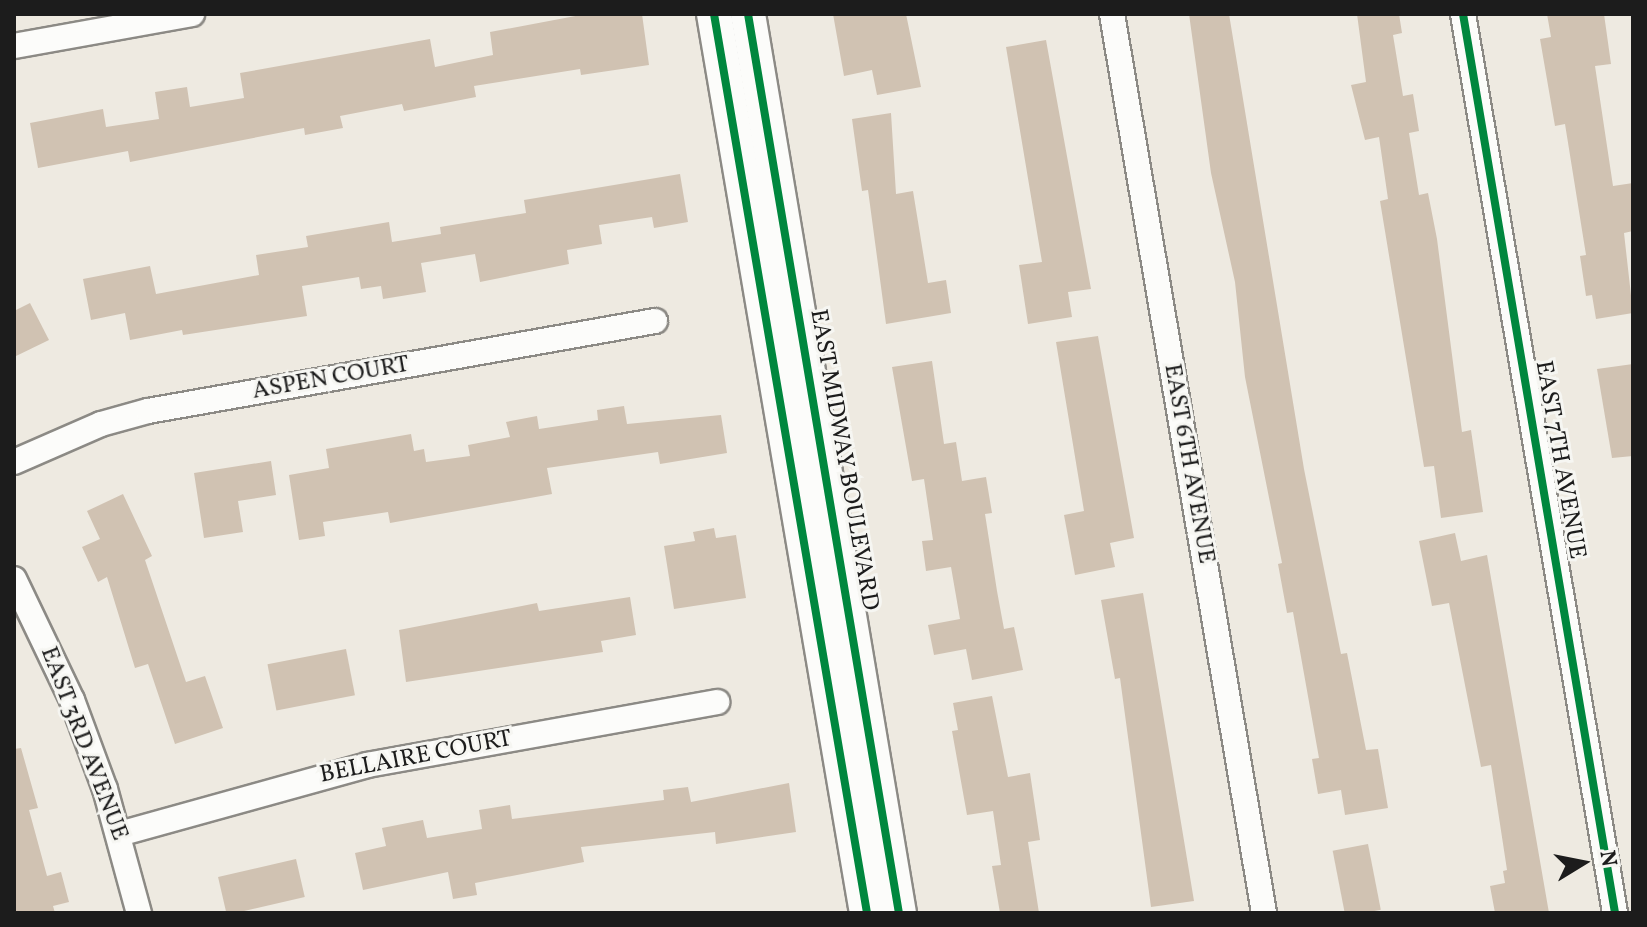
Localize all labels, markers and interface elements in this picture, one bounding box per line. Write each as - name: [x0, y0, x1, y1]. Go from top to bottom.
- street label: EAST MIDWAY BOULEVARD: [802, 306, 884, 614]
- street label: ASPEN COURT: [250, 351, 412, 407]
- street label: EAST 7TH AVENUE: [1527, 358, 1591, 562]
- street label: EAST 6TH AVENUE: [1156, 361, 1220, 567]
- street label: EAST 3RD AVENUE: [33, 643, 133, 845]
- street label: BELLAIRE COURT: [318, 725, 514, 791]
- north arrow: [1543, 823, 1623, 903]
- text: N: [1590, 848, 1624, 869]

